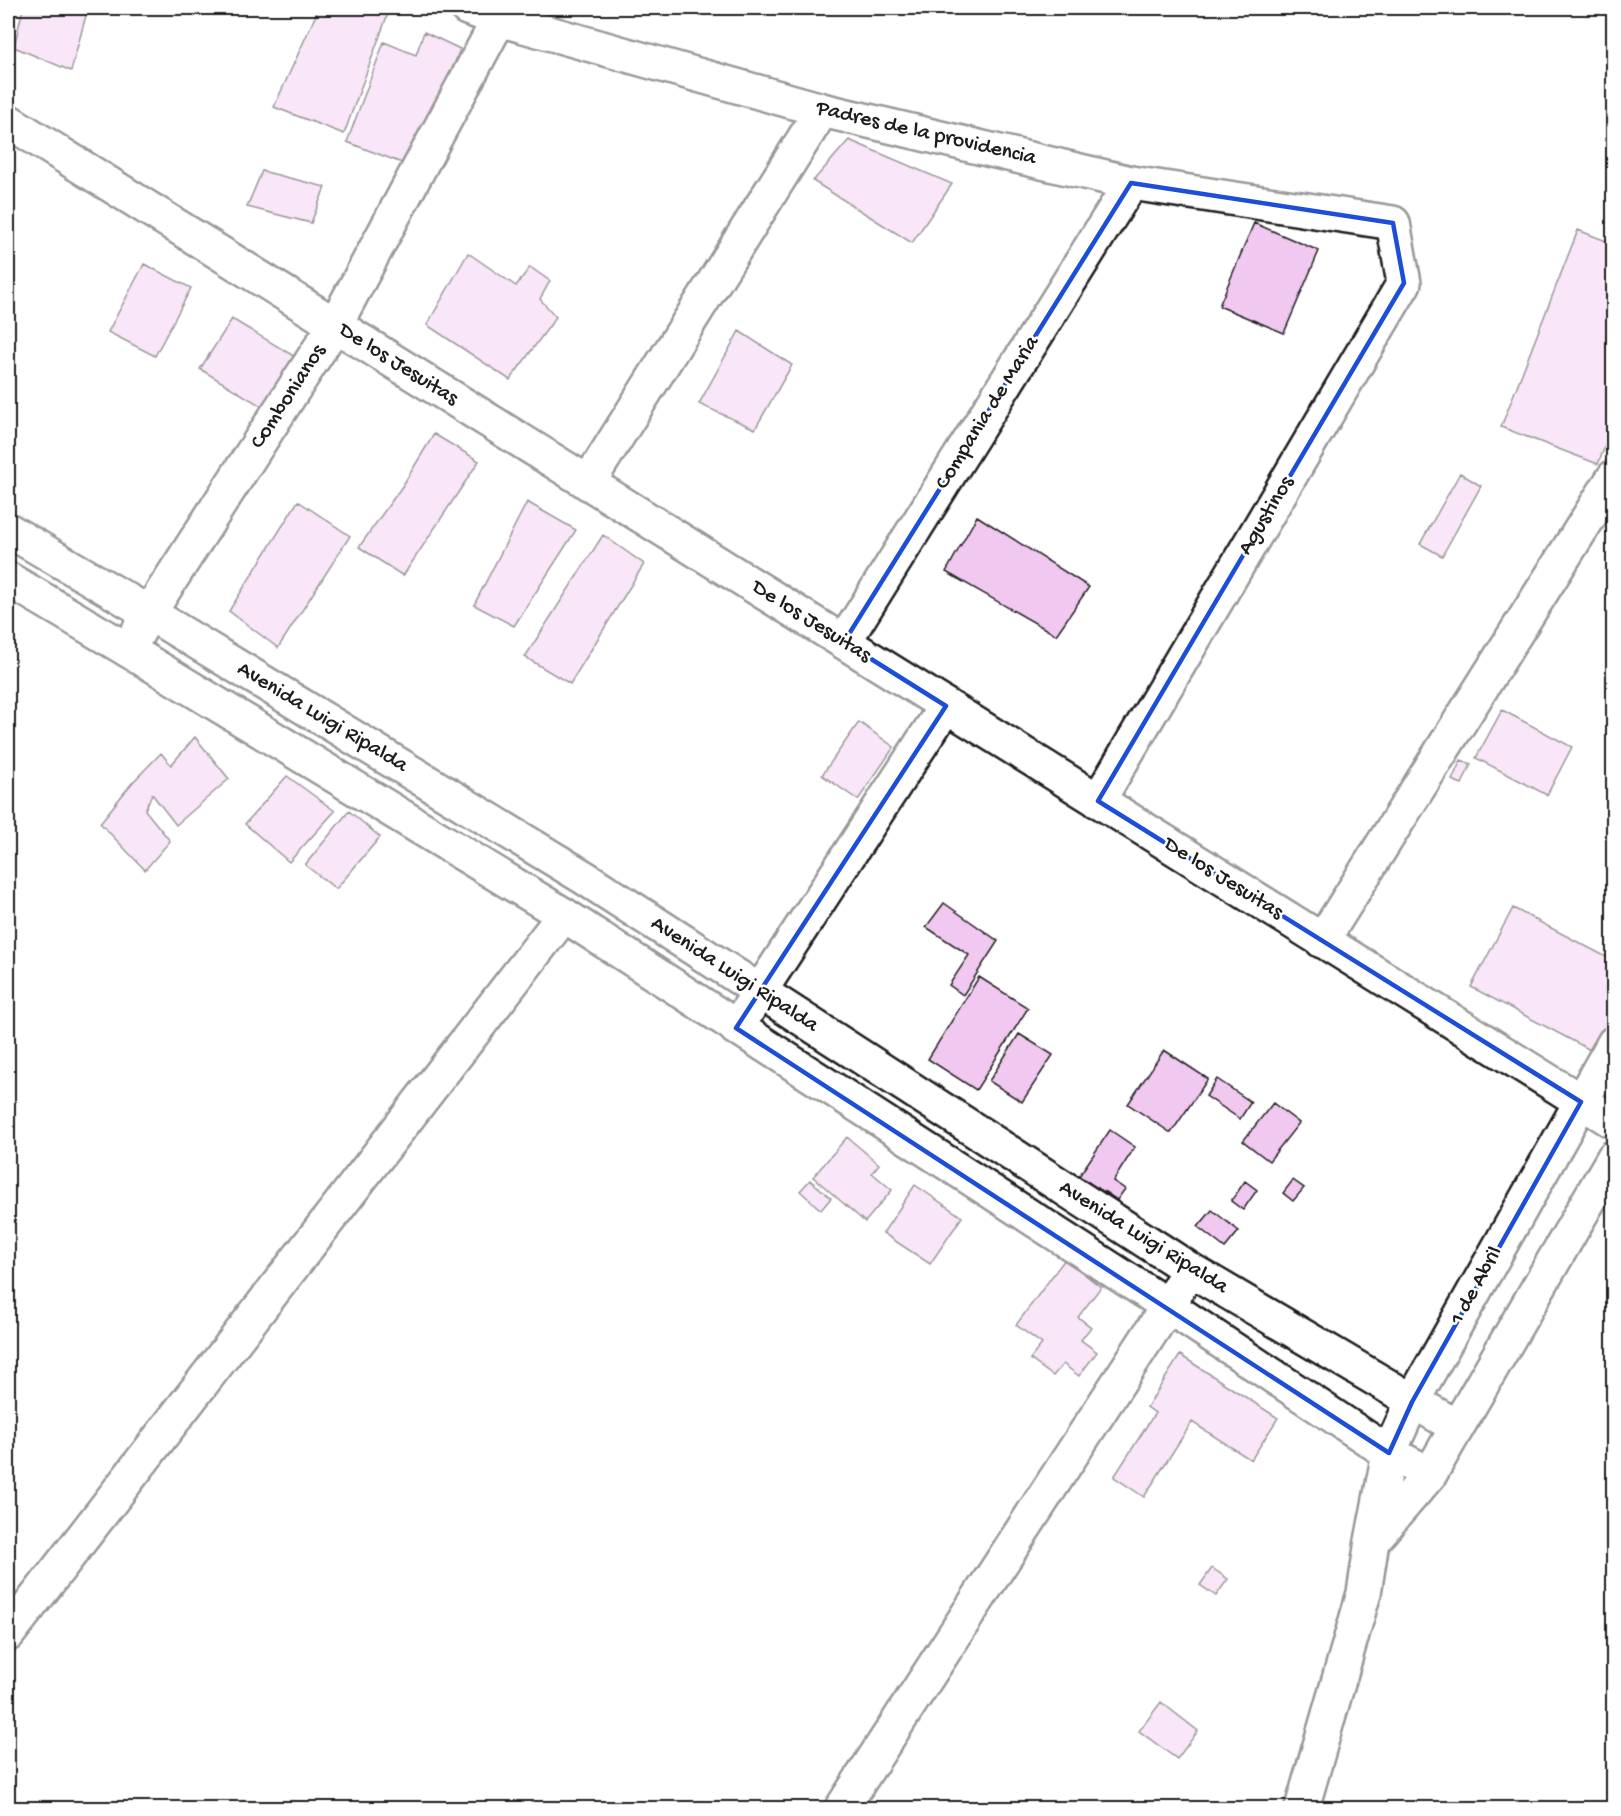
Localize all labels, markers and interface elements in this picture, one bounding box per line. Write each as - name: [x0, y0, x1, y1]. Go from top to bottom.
- street label: Padres de la providencia: [812, 96, 1039, 172]
- street label: De los Jesuitas: [332, 317, 463, 413]
- street label: Compania de Maria: [930, 331, 1046, 495]
- street label: Combonianos: [246, 339, 333, 454]
- street label: Agustinos: [1233, 471, 1301, 560]
- street label: De los Jesuitas: [745, 574, 876, 670]
- street label: Avenida Luigi Ripalda: [232, 657, 413, 780]
- street label: De los Jesuitas: [1157, 831, 1288, 927]
- street label: Avenida Luigi Ripalda: [645, 911, 823, 1039]
- street label: Avenida Luigi Ripalda: [1054, 1175, 1233, 1301]
- street label: 1 de Abril: [1444, 1242, 1509, 1331]

